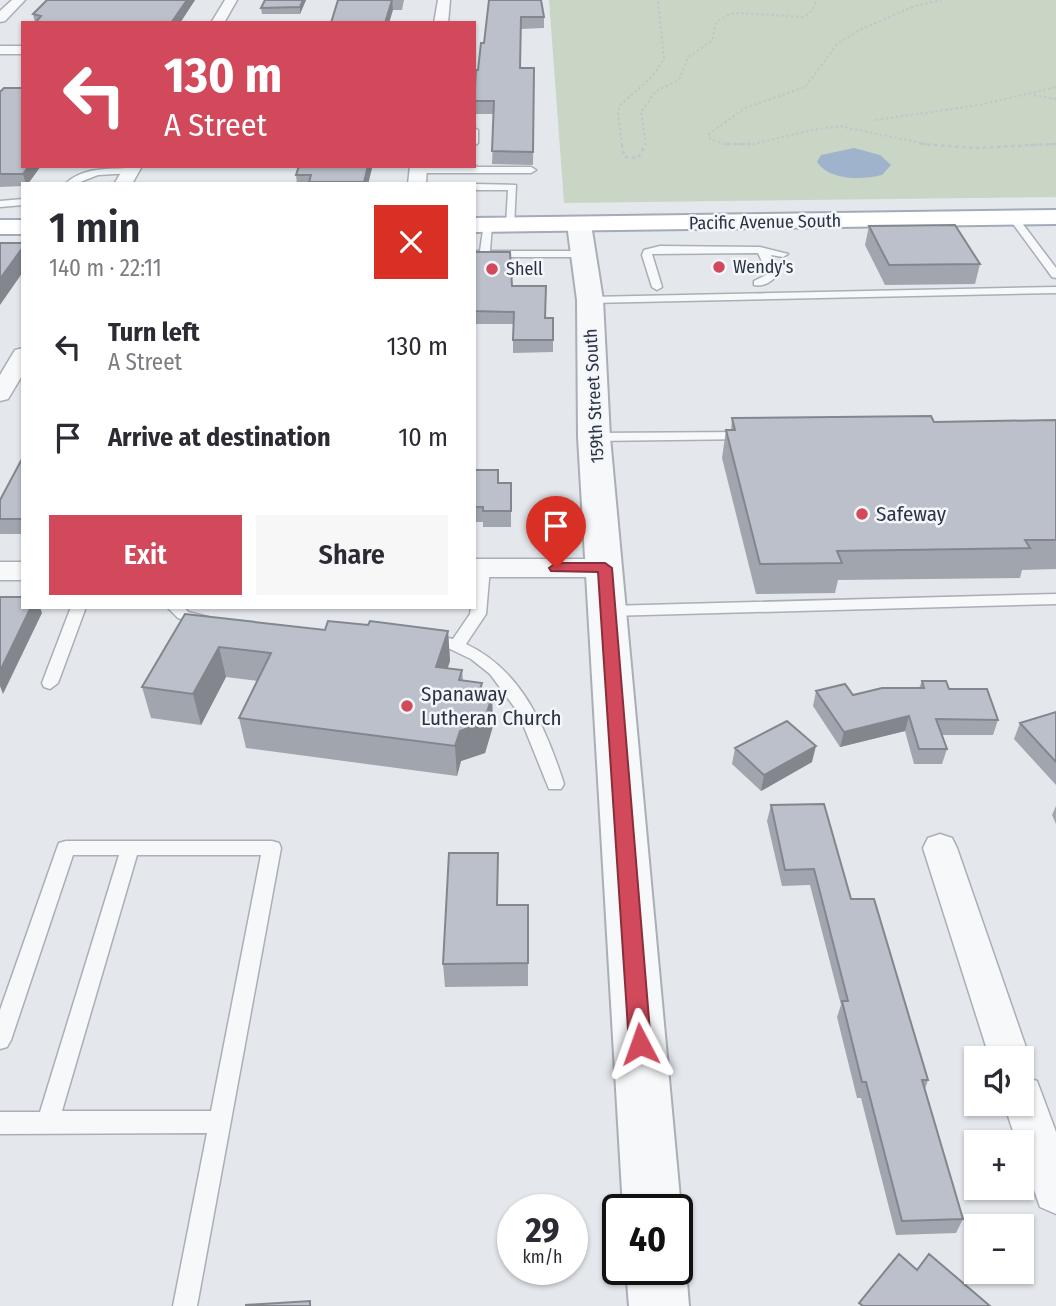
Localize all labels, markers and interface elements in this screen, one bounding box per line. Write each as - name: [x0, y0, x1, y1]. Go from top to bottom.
- text: 130 m: [164, 46, 282, 105]
- icon: left: [49, 49, 140, 140]
- text: A Street: [164, 106, 267, 144]
- text: 1 min: [49, 203, 140, 253]
- button: close: [374, 205, 448, 279]
- street label: Pacific Avenue South: [689, 210, 841, 234]
- text: 140 m · 22:11: [49, 254, 162, 282]
- place label: Wendy's: [733, 256, 794, 278]
- place label: Shell: [506, 258, 543, 280]
- marker: Wendy's: [711, 259, 727, 275]
- marker: Shell: [484, 261, 500, 277]
- text: Turn left: [108, 317, 200, 348]
- icon: left: [49, 328, 87, 366]
- street label: 159th Street South: [579, 328, 609, 464]
- text: 130 m: [386, 331, 448, 362]
- text: A Street: [108, 348, 182, 376]
- icon: arrive: [49, 419, 87, 457]
- text: Arrive at destination: [108, 422, 331, 453]
- text: 10 m: [398, 422, 448, 453]
- pin: [526, 496, 586, 568]
- place label: Safeway: [876, 501, 947, 527]
- marker: Safeway: [854, 506, 870, 522]
- icon: arrive: [537, 507, 575, 545]
- button: Exit: [49, 515, 242, 595]
- button: Share: [256, 515, 448, 595]
- place label: Spanaway Lutheran Church: [421, 681, 562, 731]
- marker: Spanaway Lutheran Church: [399, 698, 415, 714]
- position arrow: [603, 1007, 677, 1081]
- map controls: [964, 1046, 1034, 1284]
- button: sound: [964, 1046, 1034, 1116]
- button: +: [964, 1130, 1034, 1200]
- speed limit sign: 40: [602, 1194, 693, 1285]
- text: 29: [525, 1209, 560, 1251]
- button: −: [964, 1214, 1034, 1284]
- text: km/h: [522, 1246, 563, 1268]

